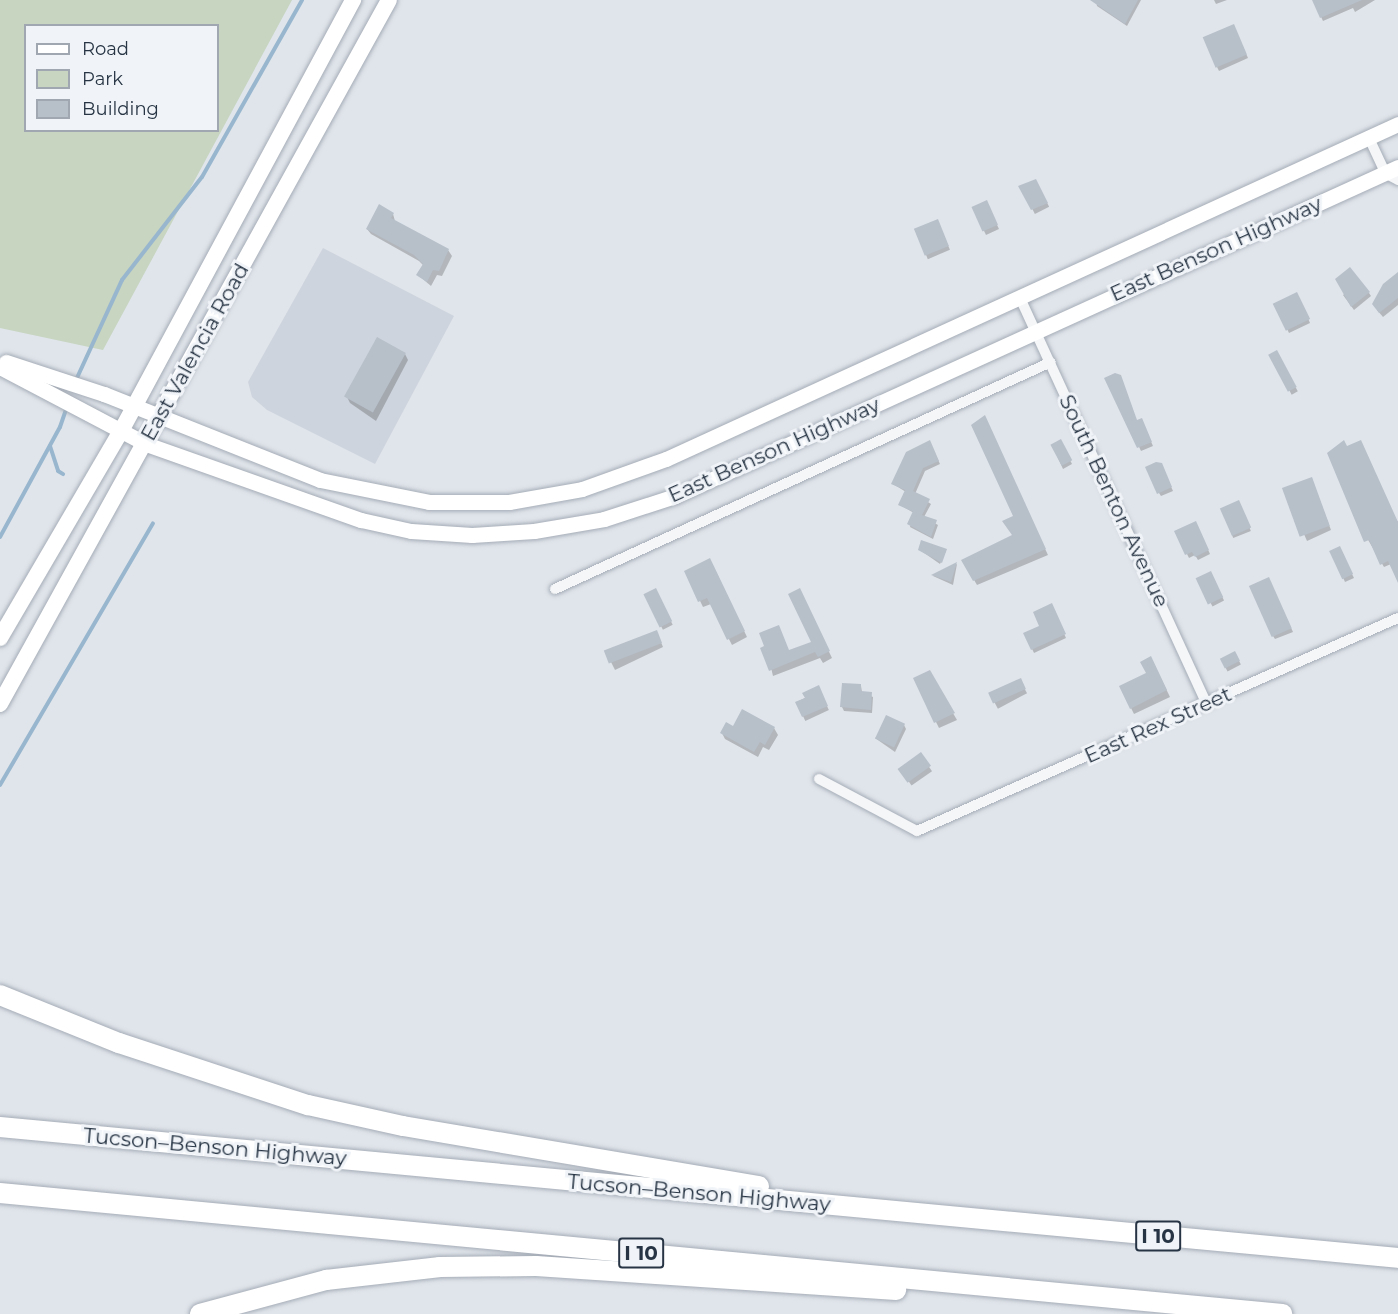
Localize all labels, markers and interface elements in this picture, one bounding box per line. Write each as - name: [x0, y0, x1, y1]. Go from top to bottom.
- legend: [24, 24, 219, 132]
- text: Road: [82, 38, 129, 60]
- text: Park: [82, 68, 123, 90]
- text: Building: [82, 98, 159, 120]
- street label: East Benson Highway: [1106, 191, 1326, 307]
- street label: East Valencia Road: [136, 259, 254, 445]
- street label: South Benton Avenue: [1054, 391, 1174, 611]
- street label: East Benson Highway: [664, 392, 884, 508]
- street label: East Rex Street: [1081, 681, 1235, 769]
- street label: Tucson–Benson Highway: [82, 1123, 348, 1171]
- street label: Tucson–Benson Highway: [566, 1169, 832, 1217]
- road number: I 10: [1134, 1219, 1182, 1253]
- road number: I 10: [617, 1236, 665, 1270]

